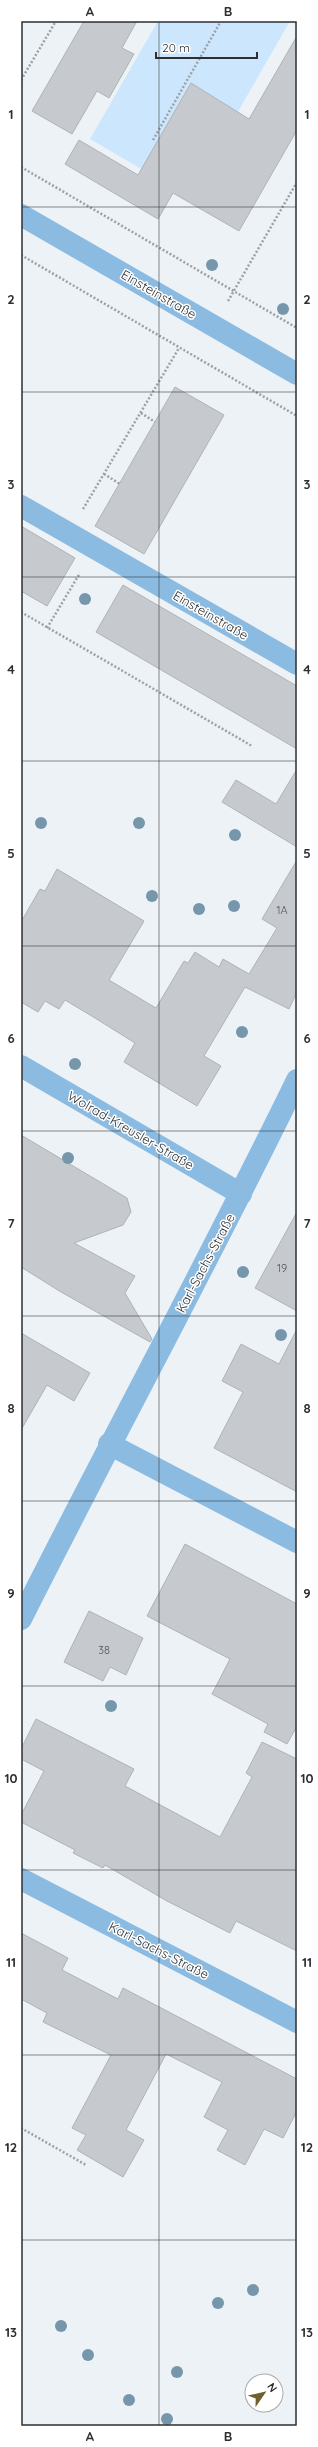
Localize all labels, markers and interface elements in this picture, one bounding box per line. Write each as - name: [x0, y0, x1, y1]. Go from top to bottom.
- text: A: [86, 3, 95, 19]
- text: B: [224, 3, 232, 19]
- scale bar: [156, 34, 257, 60]
- text: 20 m: [162, 40, 190, 55]
- text: 1: [8, 106, 14, 122]
- text: 1: [304, 106, 310, 122]
- street label: Einsteinstraße: [119, 266, 199, 322]
- text: 2: [7, 291, 15, 307]
- text: 2: [303, 291, 311, 307]
- text: 3: [8, 476, 15, 492]
- text: 3: [304, 476, 311, 492]
- street label: Einsteinstraße: [171, 587, 251, 643]
- text: 4: [7, 661, 15, 677]
- text: 4: [303, 661, 311, 677]
- text: 5: [7, 845, 15, 861]
- text: 5: [303, 845, 311, 861]
- house number: 1A: [276, 903, 288, 917]
- text: 6: [7, 1030, 15, 1046]
- text: 6: [303, 1030, 311, 1046]
- street label: Wolrad-Kreusler-Straße: [65, 1087, 197, 1173]
- street label: Karl-Sachs-Straße: [172, 1211, 238, 1315]
- text: 7: [7, 1215, 15, 1231]
- text: 7: [303, 1215, 311, 1231]
- house number: 19: [277, 1261, 287, 1275]
- text: 8: [7, 1400, 15, 1416]
- text: 8: [303, 1400, 311, 1416]
- text: 9: [7, 1585, 15, 1601]
- text: 9: [303, 1585, 311, 1601]
- house number: 38: [98, 1643, 110, 1657]
- text: 10: [4, 1770, 18, 1786]
- text: 10: [300, 1770, 314, 1786]
- street label: Karl-Sachs-Straße: [106, 1918, 212, 1982]
- text: 11: [6, 1954, 16, 1970]
- text: 11: [302, 1954, 312, 1970]
- text: 12: [5, 2139, 17, 2155]
- text: 12: [301, 2139, 313, 2155]
- text: 13: [5, 2324, 17, 2340]
- text: 13: [301, 2324, 313, 2340]
- north arrow: [244, 2373, 284, 2413]
- text: N: [264, 2380, 280, 2395]
- text: A: [86, 2428, 95, 2444]
- text: B: [224, 2428, 232, 2444]

